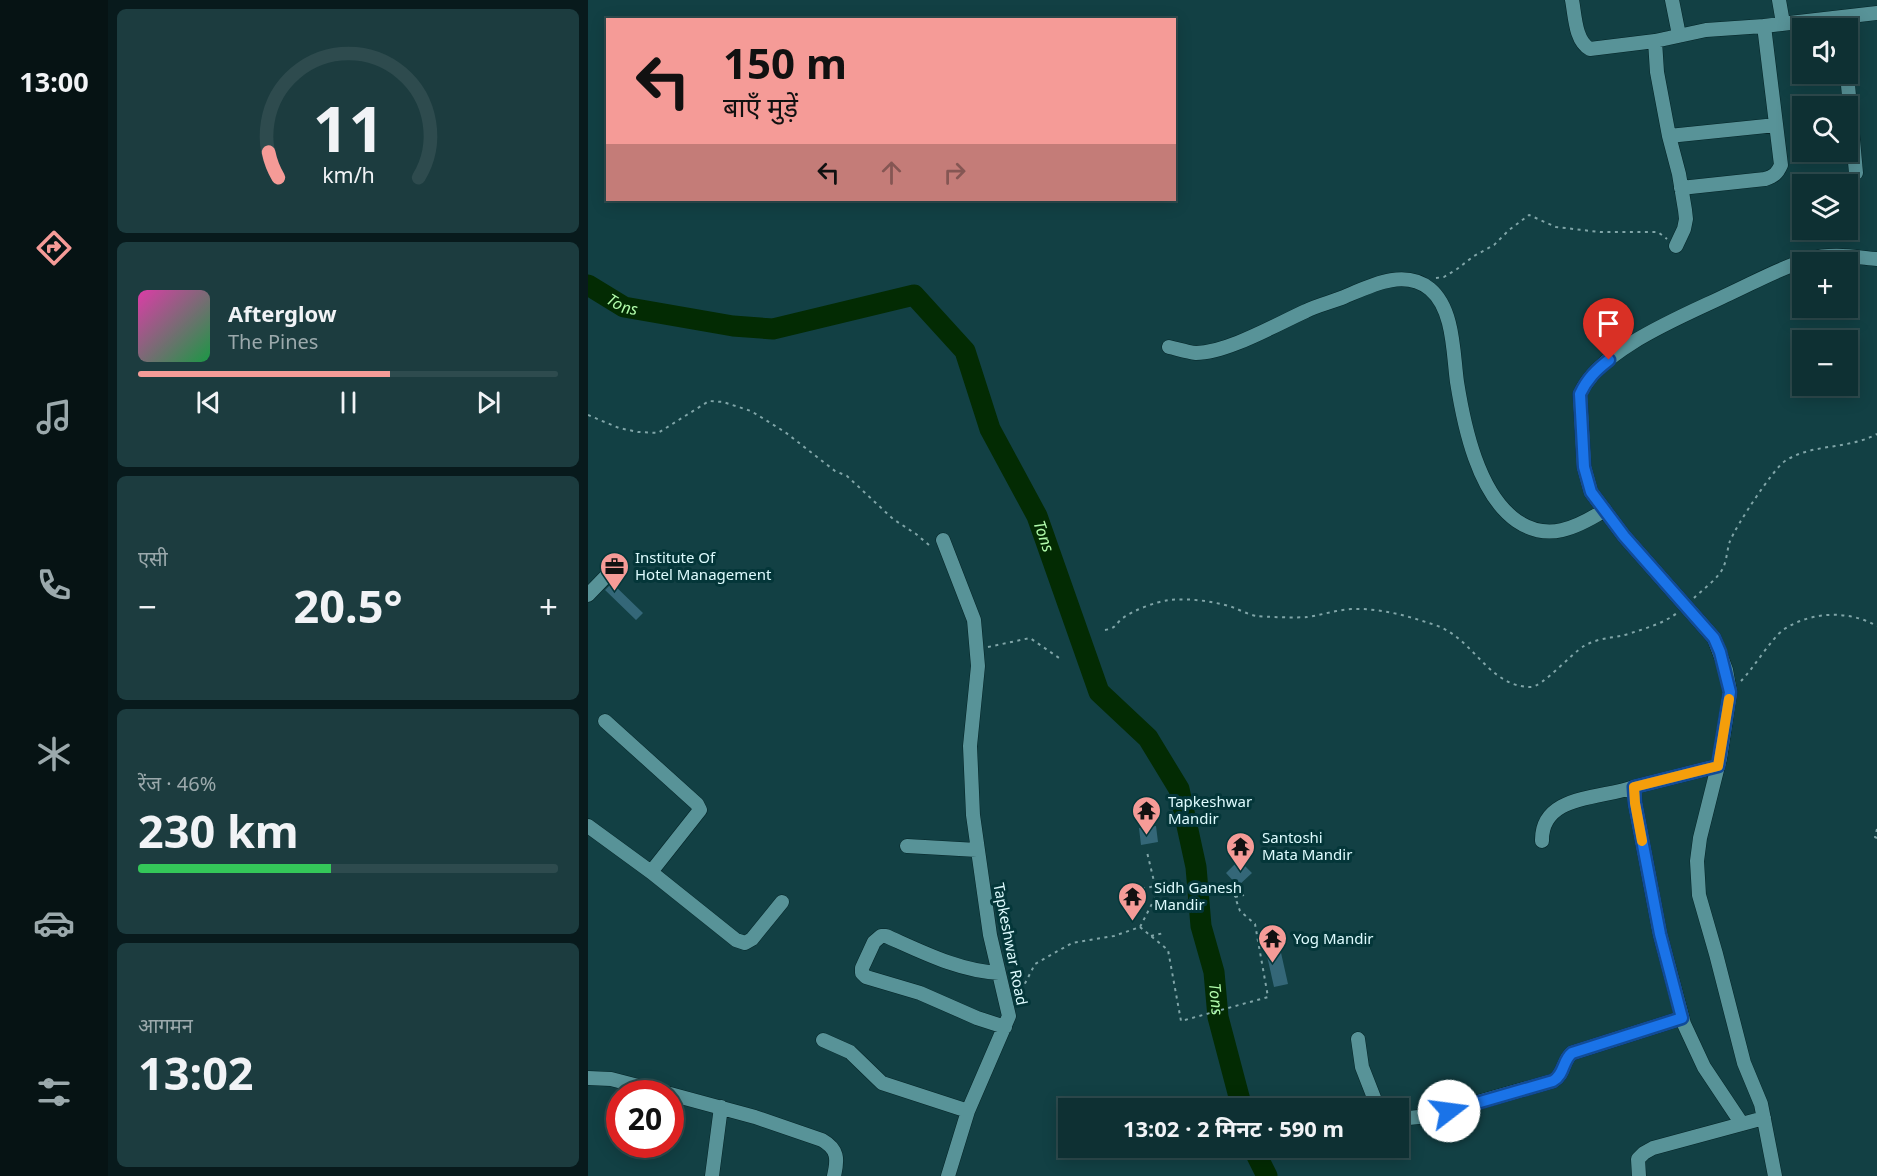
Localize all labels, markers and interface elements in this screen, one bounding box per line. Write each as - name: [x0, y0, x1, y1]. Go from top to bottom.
- map controls: [1792, 18, 1858, 396]
- button: sound: [1792, 18, 1858, 84]
- text: 150 m: [723, 34, 847, 91]
- icon: left: [624, 42, 702, 120]
- text: 13:00: [19, 63, 89, 100]
- text: 11: [312, 85, 384, 170]
- text: बाएँ मुड़ें: [723, 88, 798, 125]
- button: search: [1792, 96, 1858, 162]
- icon: left: [812, 156, 845, 189]
- icon: ahead: [875, 156, 908, 189]
- icon: right: [938, 156, 971, 189]
- text: km/h: [322, 161, 374, 190]
- button: layers: [1792, 174, 1858, 240]
- icon: directions: [33, 227, 75, 269]
- button: +: [1792, 252, 1858, 318]
- water label: Tons: [603, 288, 640, 320]
- text: Afterglow: [228, 298, 337, 328]
- pin: [1583, 298, 1634, 360]
- icon: arrive: [1592, 307, 1625, 340]
- text: The Pines: [228, 328, 318, 355]
- button: −: [1792, 330, 1858, 396]
- icon: previous: [192, 386, 225, 419]
- icon: pause: [332, 386, 365, 419]
- icon: next: [472, 386, 505, 419]
- icon: music: [33, 396, 75, 438]
- water label: Tons: [1028, 517, 1060, 555]
- text: एसी: [138, 545, 168, 572]
- place label: Institute Of Hotel Management: [635, 547, 772, 584]
- office icon: Institute Of Hotel Management: [598, 550, 630, 592]
- icon: phone: [33, 564, 75, 606]
- text: 20.5°: [294, 575, 402, 636]
- text: −: [138, 584, 157, 629]
- text: +: [539, 584, 558, 629]
- icon: climate: [33, 733, 75, 775]
- text: रेंज · 46%: [138, 770, 216, 797]
- place label: Tapkeshwar Mandir: [1168, 791, 1252, 828]
- temple icon: Tapkeshwar Mandir: [1131, 794, 1163, 836]
- text: 230 km: [138, 800, 299, 861]
- place label: Santoshi Mata Mandir: [1262, 827, 1352, 864]
- temple icon: Santoshi Mata Mandir: [1225, 830, 1257, 872]
- place label: Sidh Ganesh Mandir: [1154, 877, 1242, 914]
- temple icon: Sidh Ganesh Mandir: [1117, 880, 1149, 922]
- street label: Tapkeshwar Road: [989, 881, 1033, 1007]
- icon: car: [33, 902, 75, 944]
- temple icon: Yog Mandir: [1256, 922, 1288, 964]
- place label: Yog Mandir: [1293, 928, 1374, 948]
- water label: Tons: [1204, 982, 1229, 1016]
- text: आगमन: [138, 1012, 193, 1039]
- text: 13:02: [138, 1042, 254, 1103]
- icon: filters: [33, 1071, 75, 1113]
- position arrow: [1417, 1079, 1481, 1143]
- speed limit sign: 20: [606, 1080, 684, 1158]
- text: 13:02 · 2 मिनट · 590 m: [1123, 1113, 1344, 1143]

